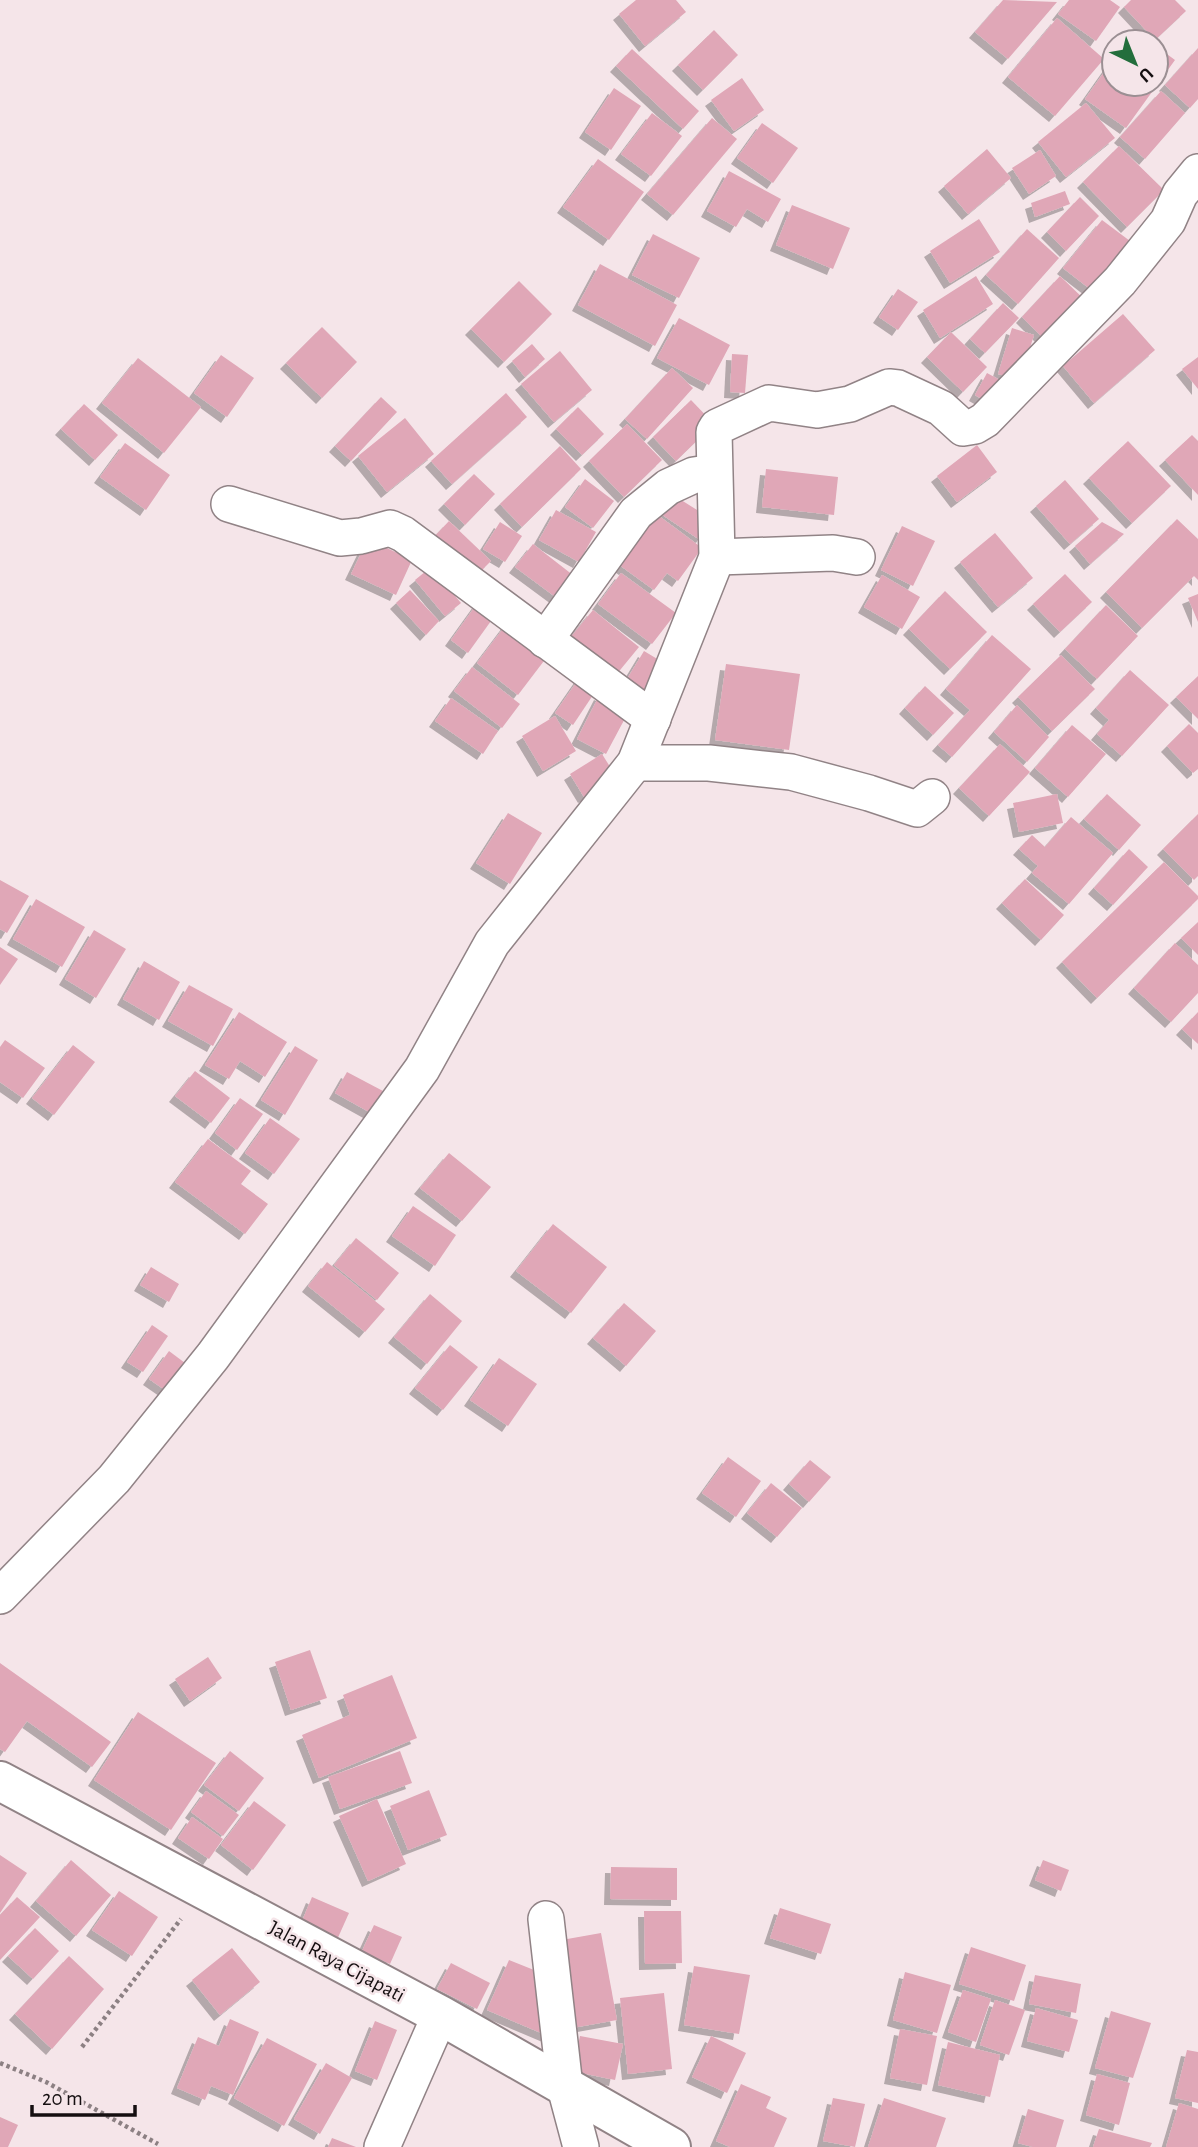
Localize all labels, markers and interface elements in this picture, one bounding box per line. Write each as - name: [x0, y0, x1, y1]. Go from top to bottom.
- north arrow: [1100, 28, 1170, 98]
- text: U: [1135, 63, 1156, 85]
- street label: Jalan Raya Cijapati: [265, 1917, 408, 2006]
- scale bar: [32, 2074, 135, 2118]
- text: 20 m: [42, 2088, 83, 2109]

